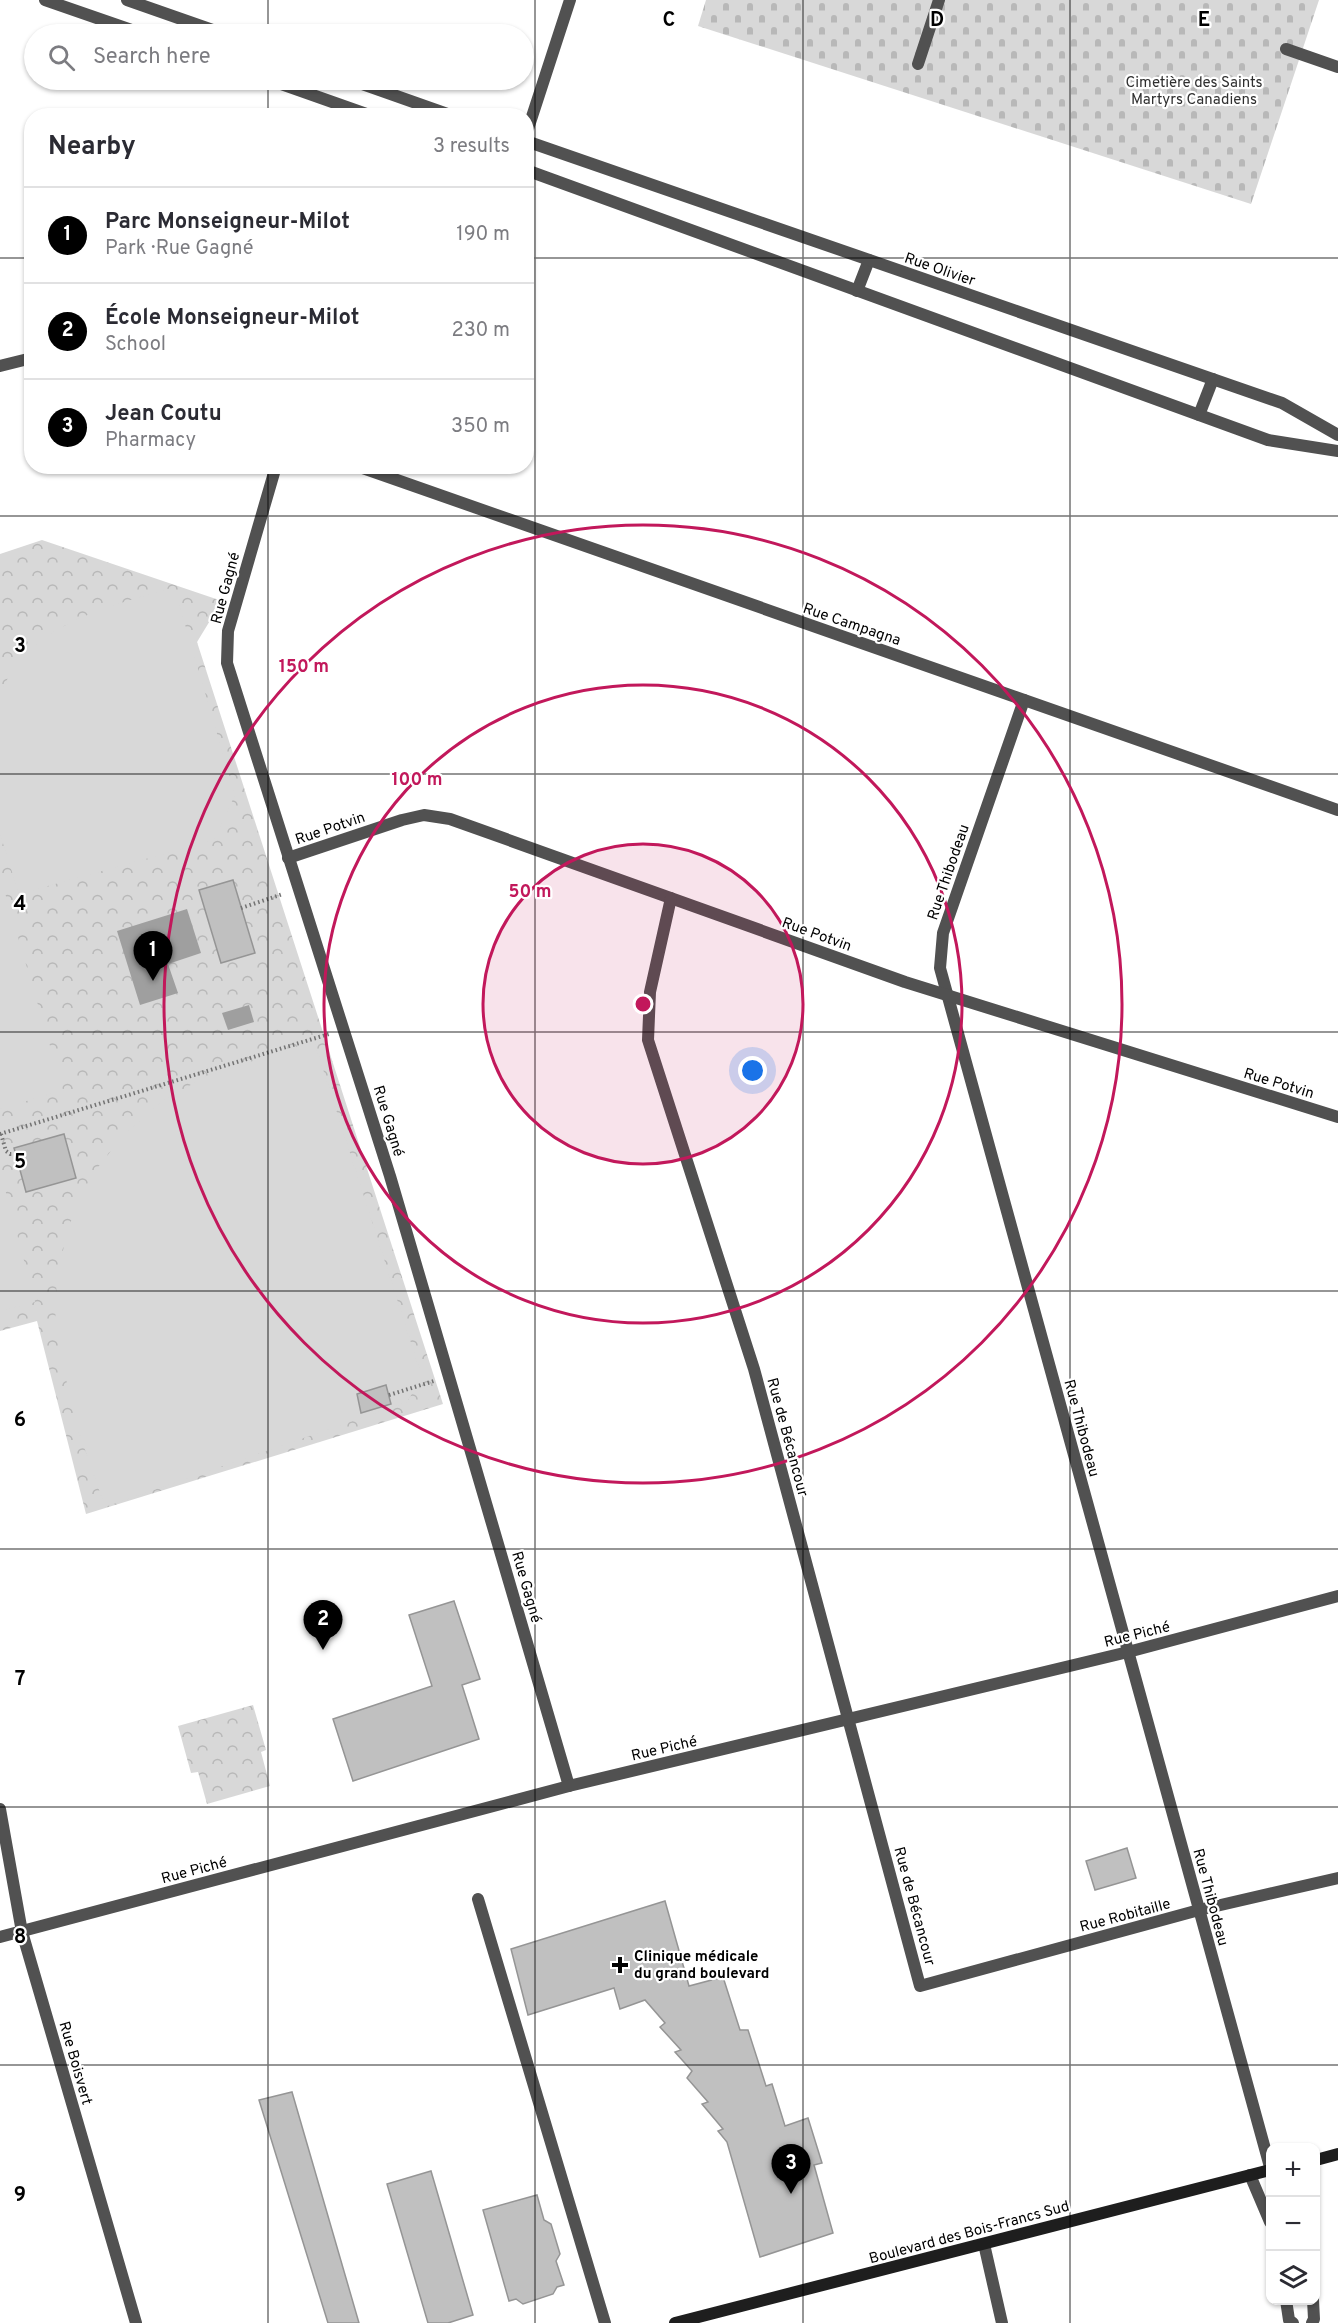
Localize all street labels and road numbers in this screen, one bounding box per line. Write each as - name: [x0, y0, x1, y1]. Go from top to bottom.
- street label: Rue Olivier: [901, 249, 978, 291]
- street label: Rue Gagné: [208, 550, 245, 626]
- street label: Rue Campagna: [800, 600, 903, 651]
- street label: Rue Potvin: [293, 809, 368, 850]
- street label: Rue Thibodeau: [924, 822, 975, 923]
- street label: Rue Potvin: [779, 914, 854, 957]
- street label: Rue Potvin: [1241, 1065, 1316, 1104]
- street label: Rue Gagné: [368, 1084, 407, 1159]
- street label: Rue de Bécancour: [762, 1376, 812, 1499]
- street label: Rue Thibodeau: [1058, 1378, 1103, 1479]
- street label: Rue Gagné: [506, 1549, 545, 1625]
- street label: Rue Piché: [1102, 1618, 1172, 1653]
- street label: Rue Piché: [629, 1733, 699, 1766]
- street label: Rue de Bécancour: [889, 1845, 939, 1968]
- street label: Rue Thibodeau: [1187, 1847, 1232, 1948]
- street label: Rue Piché: [159, 1854, 229, 1889]
- street label: Rue Robitaille: [1078, 1895, 1173, 1938]
- street label: Rue Boisvert: [54, 2019, 96, 2107]
- street label: Boulevard des Bois-Francs Sud: [867, 2198, 1072, 2269]

